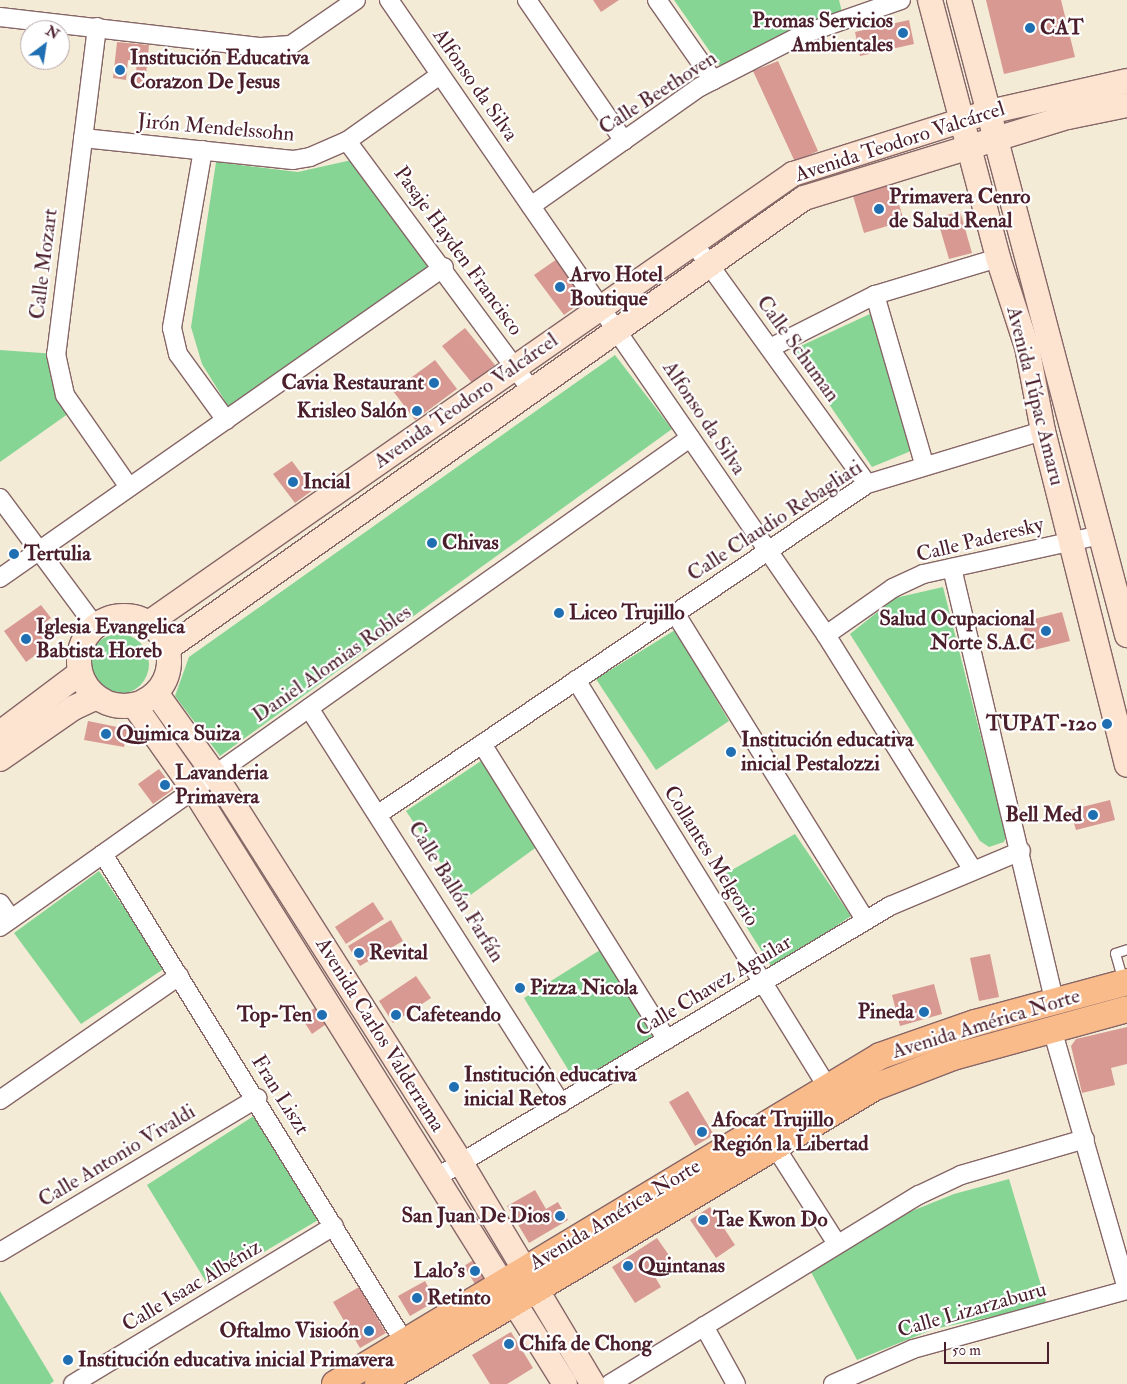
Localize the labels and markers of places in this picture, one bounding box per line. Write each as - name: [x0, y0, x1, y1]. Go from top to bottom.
- place label: Promas Servicios Ambientales: [752, 8, 893, 58]
- place label: CAT: [1040, 15, 1084, 41]
- marker: CAT: [1024, 22, 1036, 34]
- marker: Promas Servicios Ambientales: [897, 27, 909, 39]
- place label: Institución Educativa Corazon De Jesus: [130, 45, 309, 95]
- marker: Institución Educativa Corazon De Jesus: [114, 64, 126, 76]
- place label: Primavera Cenro de Salud Renal: [889, 184, 1030, 234]
- marker: Primavera Cenro de Salud Renal: [873, 203, 885, 215]
- place label: Arvo Hotel Boutique: [570, 262, 663, 312]
- marker: Arvo Hotel Boutique: [554, 281, 566, 293]
- place label: Cavia Restaurant: [282, 370, 424, 396]
- marker: Cavia Restaurant: [428, 377, 440, 389]
- place label: Krisleo Salón: [297, 398, 407, 424]
- marker: Krisleo Salón: [411, 405, 423, 417]
- place label: Incial: [303, 469, 350, 495]
- marker: Incial: [287, 476, 299, 488]
- place label: Chivas: [442, 530, 499, 556]
- marker: Chivas: [426, 537, 438, 549]
- place label: Tertulia: [24, 541, 91, 567]
- marker: Tertulia: [8, 548, 20, 560]
- place label: Liceo Trujillo: [569, 600, 685, 626]
- place label: Salud Ocupacional Norte S.A.C: [879, 606, 1035, 656]
- marker: Liceo Trujillo: [553, 607, 565, 619]
- place label: Iglesia Evangelica Babtista Horeb: [36, 614, 185, 664]
- marker: Salud Ocupacional Norte S.A.C: [1039, 624, 1053, 638]
- marker: Iglesia Evangelica Babtista Horeb: [20, 633, 32, 645]
- place label: TUPAT-120: [986, 711, 1097, 737]
- marker: TUPAT-120: [1101, 718, 1113, 730]
- place label: Quimica Suiza: [116, 721, 240, 747]
- place label: Institución educativa inicial Pestalozzi: [741, 727, 914, 777]
- marker: Quimica Suiza: [100, 728, 112, 740]
- marker: Institución educativa inicial Pestalozzi: [725, 746, 737, 758]
- place label: Lavanderia Primavera: [175, 760, 268, 810]
- marker: Lavanderia Primavera: [159, 779, 171, 791]
- place label: Bell Med: [1005, 802, 1082, 828]
- marker: Bell Med: [1086, 808, 1100, 822]
- place label: Revital: [369, 940, 428, 966]
- marker: Revital: [353, 947, 365, 959]
- place label: Pizza Nicola: [530, 975, 638, 1001]
- marker: Pizza Nicola: [514, 982, 526, 994]
- place label: Pineda: [858, 999, 914, 1025]
- place label: Top-Ten: [237, 1002, 312, 1028]
- place label: Cafeteando: [406, 1002, 501, 1028]
- marker: Pineda: [918, 1006, 930, 1018]
- marker: Top-Ten: [316, 1009, 328, 1021]
- marker: Cafeteando: [390, 1009, 402, 1021]
- place label: Institución educativa inicial Retos: [464, 1062, 637, 1112]
- marker: Institución educativa inicial Retos: [448, 1081, 460, 1093]
- place label: Afocat Trujillo Región la Libertad: [712, 1107, 869, 1157]
- marker: Afocat Trujillo Región la Libertad: [696, 1126, 708, 1138]
- place label: San Juan De Dios: [401, 1203, 550, 1229]
- place label: Tae Kwon Do: [713, 1207, 827, 1233]
- marker: San Juan De Dios: [554, 1210, 566, 1222]
- marker: Tae Kwon Do: [697, 1214, 709, 1226]
- place label: Quintanas: [638, 1253, 725, 1279]
- place label: Lalo's: [414, 1258, 465, 1284]
- marker: Quintanas: [622, 1260, 634, 1272]
- marker: Lalo's: [469, 1265, 481, 1277]
- place label: Retinto: [427, 1285, 491, 1311]
- marker: Retinto: [411, 1292, 423, 1304]
- place label: Oftalmo Visioón: [219, 1318, 359, 1344]
- marker: Oftalmo Visioón: [363, 1325, 375, 1337]
- place label: Chifa de Chong: [519, 1331, 652, 1357]
- marker: Chifa de Chong: [503, 1338, 515, 1350]
- place label: Institución educativa inicial Primavera: [78, 1347, 394, 1373]
- marker: Institución educativa inicial Primavera: [62, 1354, 74, 1366]

